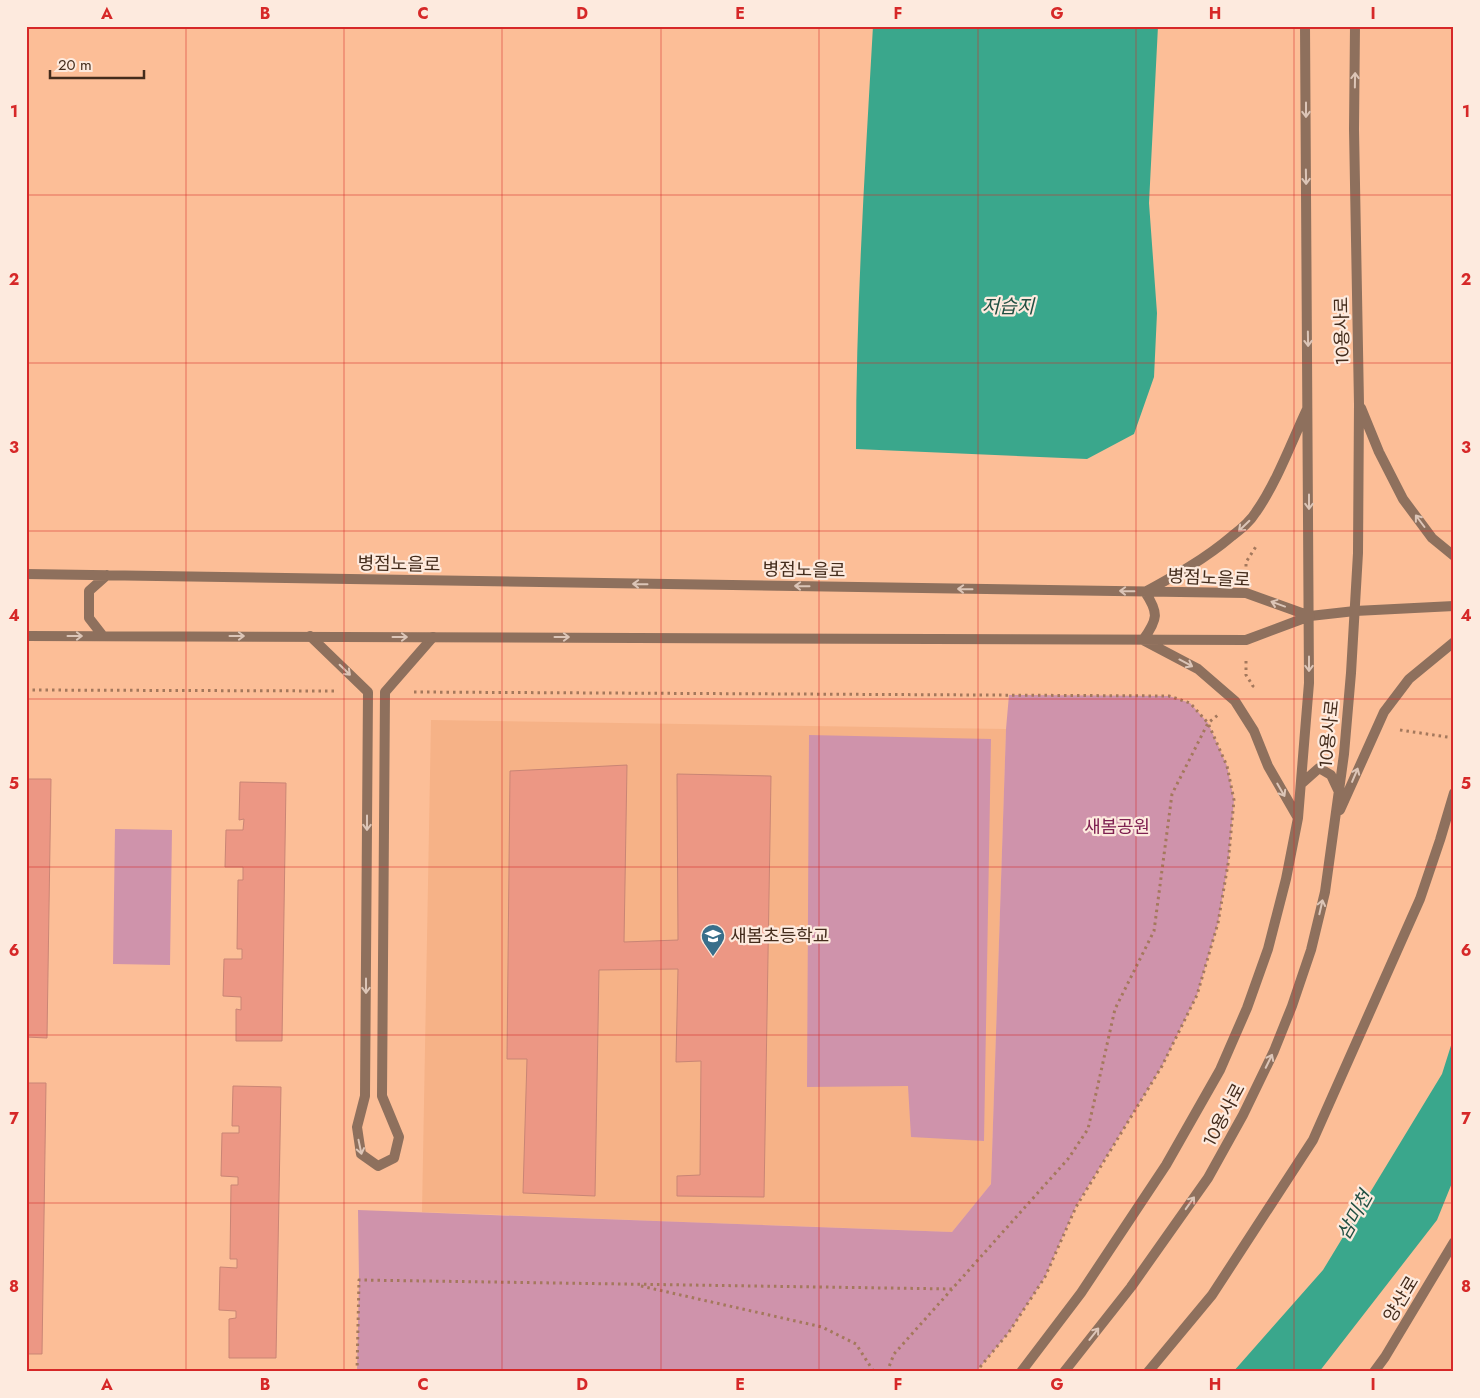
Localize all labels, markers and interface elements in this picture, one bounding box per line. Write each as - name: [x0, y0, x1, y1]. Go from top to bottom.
- text: A: [100, 2, 113, 25]
- text: B: [260, 2, 270, 25]
- text: C: [417, 2, 429, 25]
- text: D: [576, 2, 588, 25]
- text: E: [735, 2, 745, 25]
- text: F: [894, 2, 902, 25]
- text: G: [1050, 2, 1064, 25]
- text: H: [1209, 2, 1221, 25]
- text: I: [1370, 2, 1376, 25]
- scale bar: [50, 48, 144, 80]
- text: 20 m: [58, 54, 92, 76]
- one-way arrow: [1350, 73, 1360, 89]
- text: 1: [10, 100, 18, 123]
- text: 1: [1462, 100, 1470, 123]
- one-way arrow: [1301, 102, 1310, 118]
- one-way arrow: [1301, 168, 1311, 184]
- text: 2: [9, 268, 19, 291]
- text: 2: [1461, 268, 1471, 291]
- water label: 저습지: [982, 293, 1036, 320]
- street label: 10용사로: [1328, 296, 1356, 366]
- one-way arrow: [1303, 331, 1312, 347]
- text: 3: [9, 436, 19, 459]
- text: 3: [1461, 436, 1471, 459]
- one-way arrow: [1304, 493, 1314, 509]
- one-way arrow: [1415, 514, 1425, 528]
- one-way arrow: [1238, 519, 1250, 532]
- street label: 병점노을로: [357, 550, 441, 578]
- street label: 병점노을로: [762, 556, 846, 584]
- street label: 병점노을로: [1167, 563, 1251, 593]
- one-way arrow: [632, 579, 648, 589]
- one-way arrow: [795, 581, 811, 591]
- one-way arrow: [957, 584, 974, 594]
- one-way arrow: [1120, 587, 1136, 596]
- one-way arrow: [1270, 599, 1286, 609]
- text: 4: [8, 604, 20, 627]
- text: 4: [1460, 604, 1472, 627]
- one-way arrow: [66, 631, 83, 641]
- one-way arrow: [229, 631, 245, 641]
- one-way arrow: [392, 632, 408, 642]
- one-way arrow: [554, 632, 570, 642]
- one-way arrow: [1304, 656, 1314, 672]
- one-way arrow: [1179, 658, 1193, 668]
- one-way arrow: [339, 664, 352, 676]
- street label: 10용사로: [1312, 699, 1346, 769]
- one-way arrow: [1351, 768, 1361, 783]
- text: 5: [9, 772, 19, 795]
- text: 5: [1461, 772, 1471, 795]
- one-way arrow: [1277, 782, 1287, 796]
- one-way arrow: [362, 814, 372, 831]
- park label: 새봄공원: [1084, 814, 1150, 840]
- one-way arrow: [1317, 900, 1326, 916]
- school or university icon: 새봄초등학교: [700, 923, 726, 957]
- place label: 새봄초등학교: [730, 923, 829, 949]
- text: 6: [9, 939, 19, 962]
- text: 6: [1461, 939, 1471, 962]
- one-way arrow: [361, 977, 371, 993]
- one-way arrow: [1265, 1054, 1275, 1069]
- street label: 10용사로: [1196, 1079, 1252, 1151]
- text: 7: [9, 1107, 19, 1130]
- text: 7: [1461, 1107, 1471, 1130]
- one-way arrow: [356, 1138, 365, 1154]
- water label: 삼미천: [1330, 1184, 1380, 1245]
- one-way arrow: [1185, 1196, 1195, 1210]
- street label: 양산로: [1377, 1271, 1425, 1327]
- text: 8: [9, 1275, 19, 1298]
- text: 8: [1461, 1275, 1471, 1298]
- one-way arrow: [1089, 1328, 1100, 1341]
- text: A: [100, 1373, 113, 1396]
- text: B: [260, 1373, 270, 1396]
- text: C: [417, 1373, 429, 1396]
- text: D: [576, 1373, 588, 1396]
- text: E: [735, 1373, 745, 1396]
- text: F: [894, 1373, 902, 1396]
- text: G: [1050, 1373, 1064, 1396]
- text: H: [1209, 1373, 1221, 1396]
- text: I: [1370, 1373, 1376, 1396]

